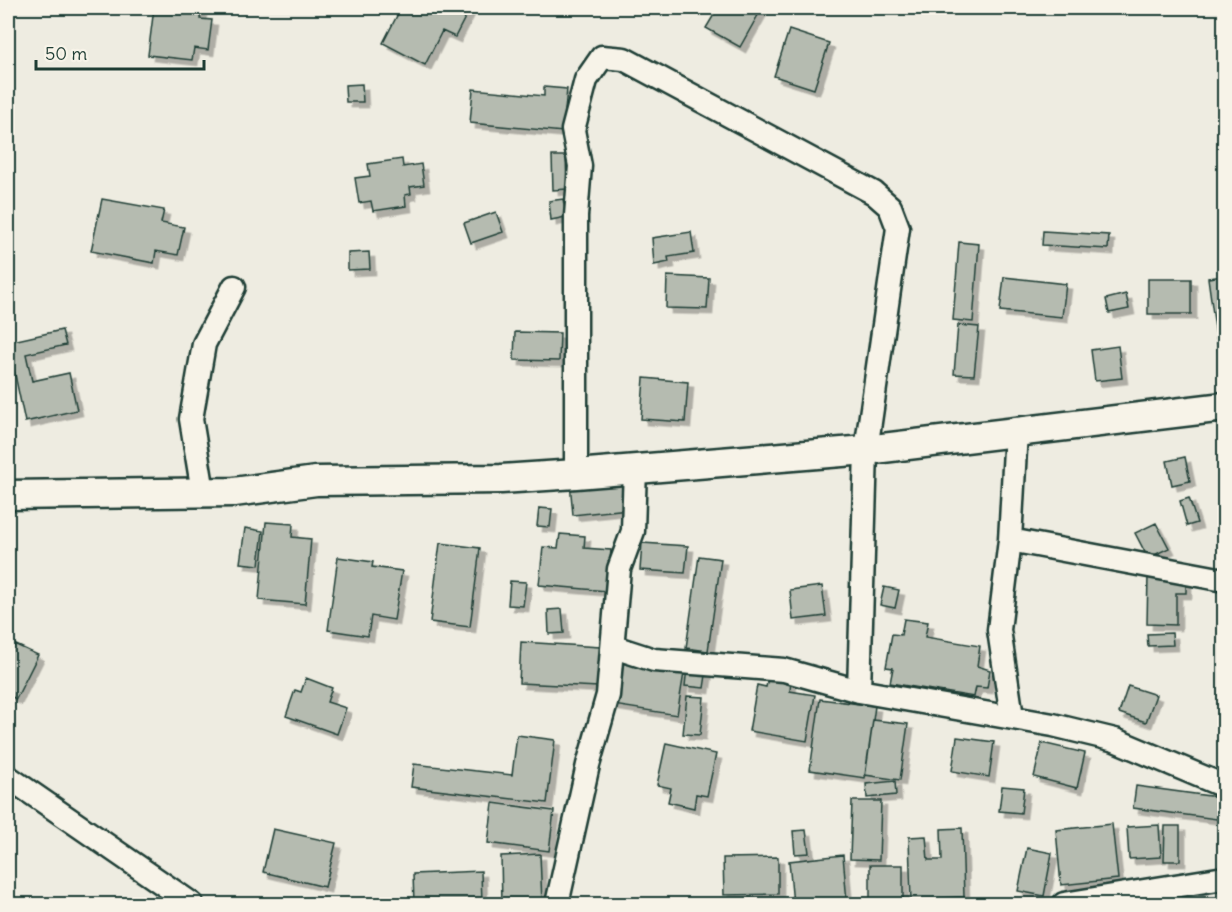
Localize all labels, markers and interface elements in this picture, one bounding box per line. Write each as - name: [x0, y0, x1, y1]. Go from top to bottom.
- scale bar: [36, 33, 204, 71]
- text: 50 m: [45, 42, 87, 65]

